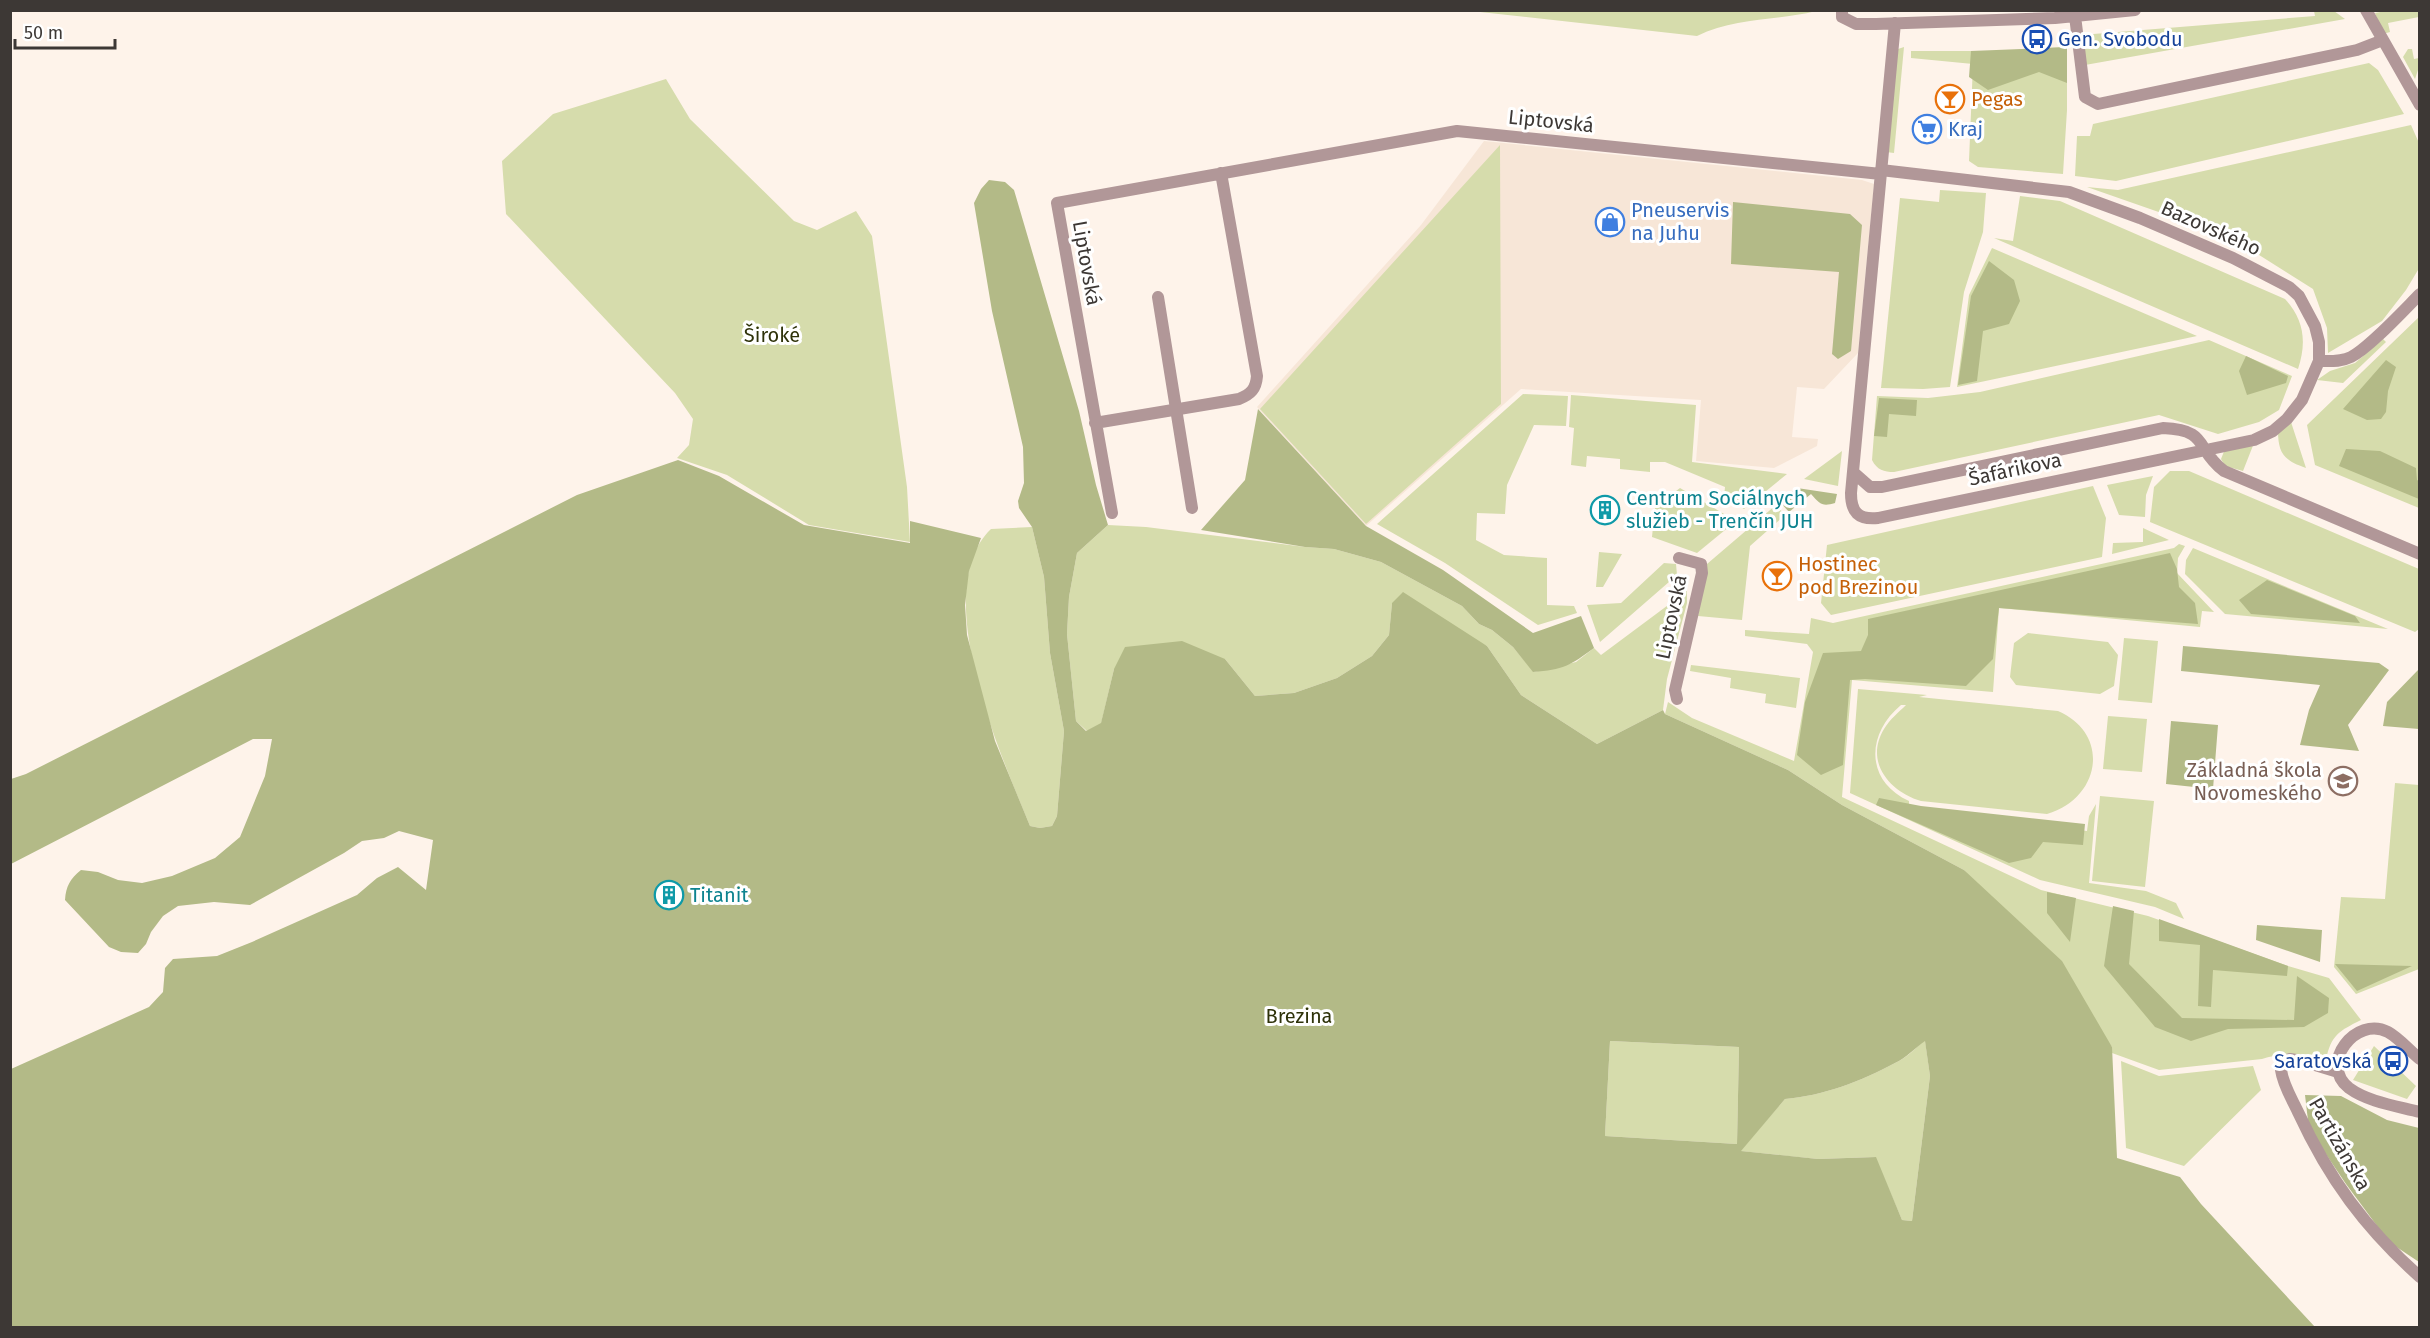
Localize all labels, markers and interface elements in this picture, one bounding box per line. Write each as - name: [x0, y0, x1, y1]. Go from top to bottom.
- scale bar: [15, 12, 116, 50]
- text: 50 m: [24, 22, 63, 44]
- bus stop icon: Gen. Svobodu: [2021, 23, 2053, 55]
- place label: Gen. Svobodu: [2058, 27, 2183, 51]
- bar icon: Pegas: [1934, 83, 1966, 115]
- place label: Pegas: [1971, 87, 2023, 111]
- street label: Liptovská: [1507, 105, 1595, 137]
- supermarket icon: Kraj: [1911, 113, 1943, 145]
- place label: Kraj: [1948, 117, 1983, 141]
- street label: Bazovského: [2157, 195, 2265, 261]
- place label: Pneuservis na Juhu: [1631, 198, 1729, 245]
- shop icon: Pneuservis na Juhu: [1594, 206, 1626, 238]
- street label: Liptovská: [1068, 219, 1106, 307]
- park label: Široké: [744, 323, 800, 347]
- street label: Šafárikova: [1966, 447, 2064, 491]
- place label: Centrum Sociálnych služieb - Trenčín JUH: [1626, 486, 1813, 533]
- building icon: Centrum Sociálnych služieb - Trenčín JUH: [1589, 494, 1621, 526]
- place label: Hostinec pod Brezinou: [1798, 552, 1918, 599]
- bar icon: Hostinec pod Brezinou: [1761, 560, 1793, 592]
- street label: Liptovská: [1650, 573, 1692, 661]
- place label: Základná škola Novomeského: [2187, 758, 2322, 805]
- school or university icon: Základná škola Novomeského: [2327, 765, 2359, 797]
- building icon: Titanit: [653, 879, 685, 911]
- place label: Titanit: [690, 883, 749, 907]
- park label: Brezina: [1265, 1004, 1333, 1028]
- bus stop icon: Saratovská: [2377, 1045, 2409, 1077]
- place label: Saratovská: [2274, 1049, 2372, 1073]
- street label: Partizánska: [2304, 1093, 2376, 1195]

